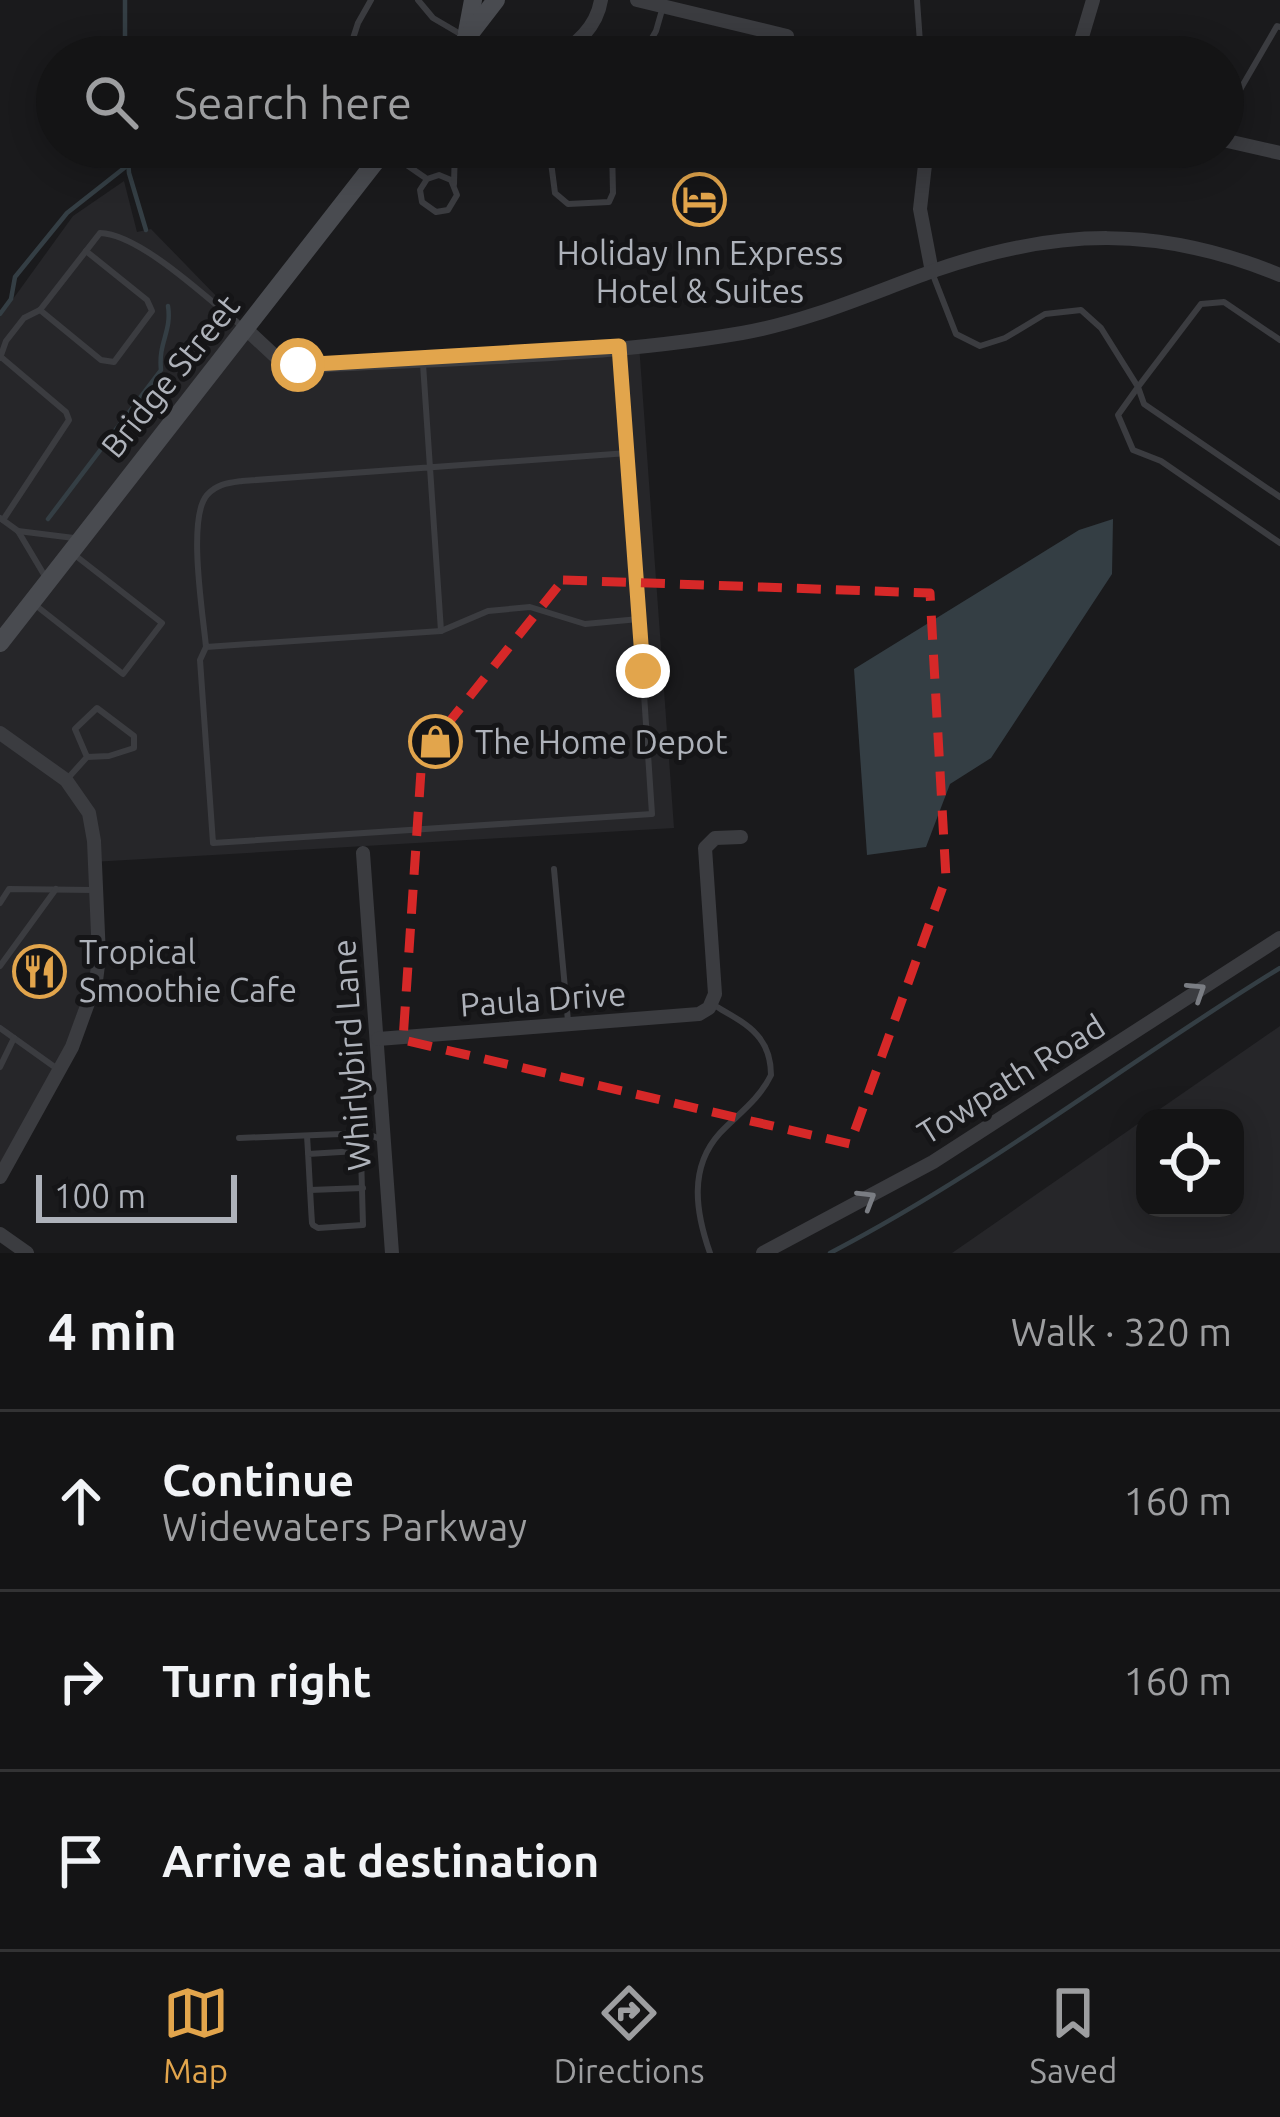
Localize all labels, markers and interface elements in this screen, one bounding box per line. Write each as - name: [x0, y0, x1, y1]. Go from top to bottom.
- search box: [36, 36, 1244, 168]
- icon: search: [78, 69, 144, 135]
- text: Search here: [174, 77, 412, 128]
- hotel icon: Holiday Inn Express Hotel & Suites: [672, 171, 728, 227]
- place label: Holiday Inn Express Hotel & Suites: [557, 234, 843, 309]
- street label: Bridge Street: [93, 287, 246, 464]
- route start: [271, 338, 325, 392]
- route end: [616, 644, 670, 698]
- shop icon: The Home Depot: [408, 714, 464, 770]
- place label: The Home Depot: [475, 723, 728, 760]
- place label: Tropical Smoothie Cafe: [79, 933, 297, 1008]
- street label: Whirlybird Lane: [324, 938, 377, 1172]
- restaurant icon: Tropical Smoothie Cafe: [12, 943, 68, 999]
- street label: Paula Drive: [459, 974, 627, 1023]
- one-way arrow: [1183, 984, 1205, 1006]
- street label: Towpath Road: [910, 1006, 1111, 1151]
- map controls: [1136, 1109, 1244, 1217]
- button: locate: [1136, 1109, 1244, 1217]
- scale bar: [36, 1169, 237, 1222]
- text: 100 m: [54, 1177, 146, 1214]
- one-way arrow: [854, 1191, 876, 1214]
- text: 4 min: [48, 1302, 177, 1360]
- text: Walk · 320 m: [1011, 1310, 1232, 1353]
- text: Continue: [162, 1454, 354, 1505]
- icon: ahead: [48, 1468, 114, 1534]
- text: 160 m: [1123, 1479, 1232, 1522]
- text: Widewaters Parkway: [162, 1505, 527, 1548]
- icon: right: [48, 1648, 114, 1714]
- text: Turn right: [162, 1655, 371, 1706]
- text: 160 m: [1123, 1659, 1232, 1702]
- icon: arrive: [48, 1828, 114, 1894]
- text: Arrive at destination: [162, 1835, 599, 1886]
- tab: Map: [163, 1980, 229, 2089]
- tab: Directions: [554, 1980, 704, 2089]
- tab: Saved: [1030, 1980, 1117, 2089]

